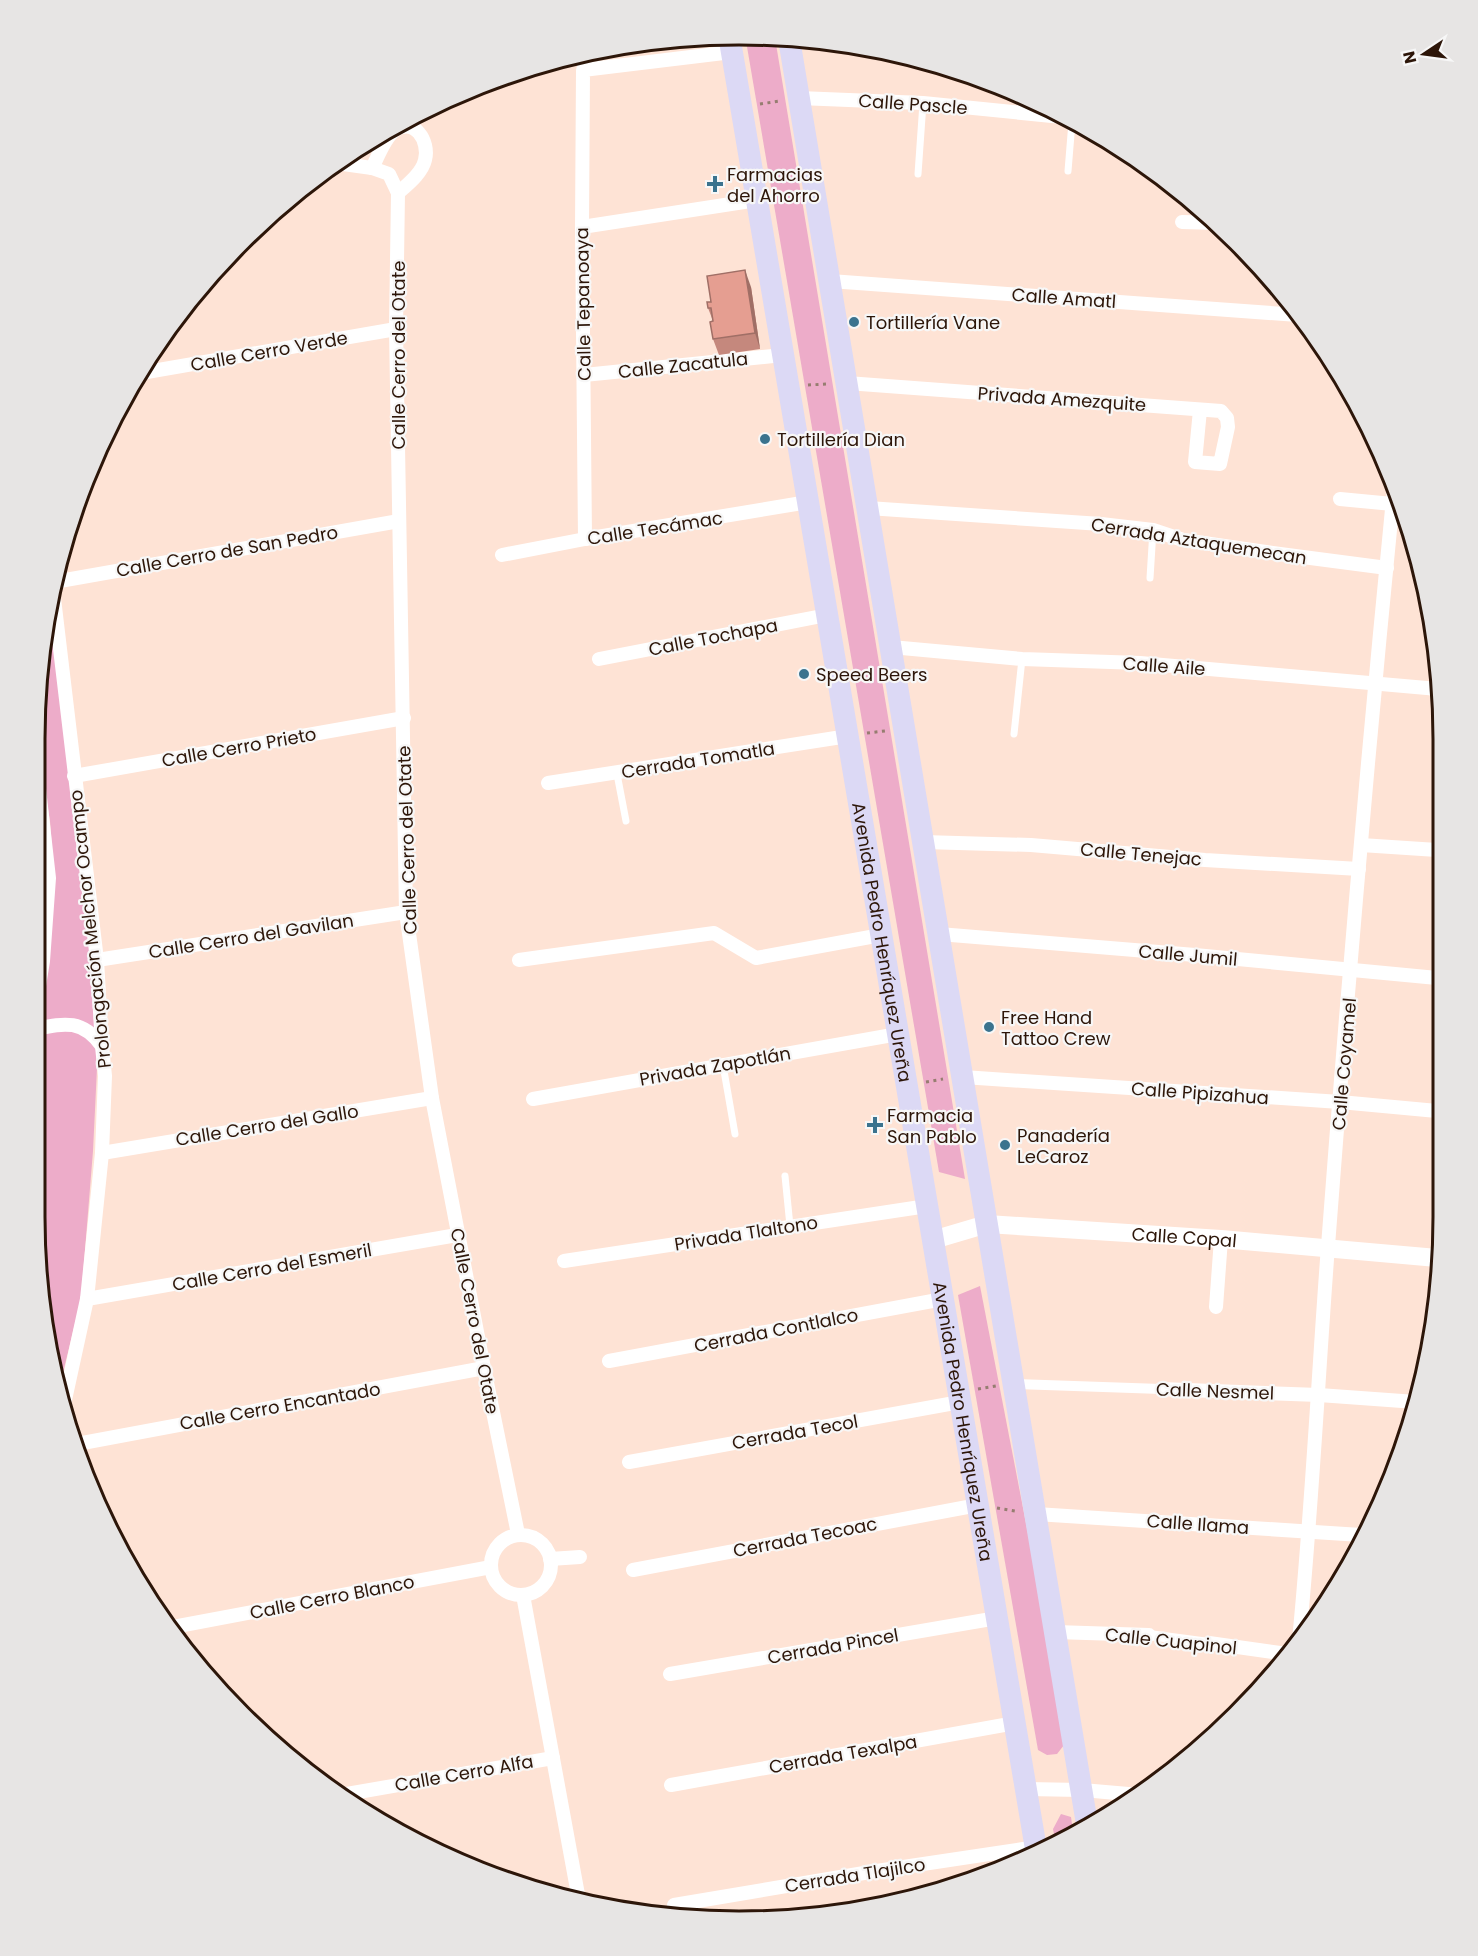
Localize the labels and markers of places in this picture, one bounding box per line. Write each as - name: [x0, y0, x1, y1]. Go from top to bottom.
- place label: Farmacias del Ahorro: [727, 162, 823, 208]
- marker: Farmacias del Ahorro: [708, 177, 722, 191]
- place label: Tortillería Vane: [866, 310, 1000, 335]
- marker: Tortillería Vane: [847, 315, 861, 329]
- place label: Tortillería Dian: [777, 427, 905, 452]
- marker: Tortillería Dian: [758, 432, 772, 446]
- place label: Speed Beers: [816, 662, 928, 687]
- marker: Speed Beers: [797, 667, 811, 681]
- place label: Free Hand Tattoo Crew: [1001, 1005, 1111, 1051]
- marker: Free Hand Tattoo Crew: [982, 1020, 996, 1034]
- place label: Farmacia San Pablo: [887, 1103, 977, 1149]
- marker: Farmacia San Pablo: [868, 1118, 882, 1132]
- place label: Panadería LeCaroz: [1017, 1123, 1110, 1169]
- marker: Panadería LeCaroz: [998, 1138, 1012, 1152]

